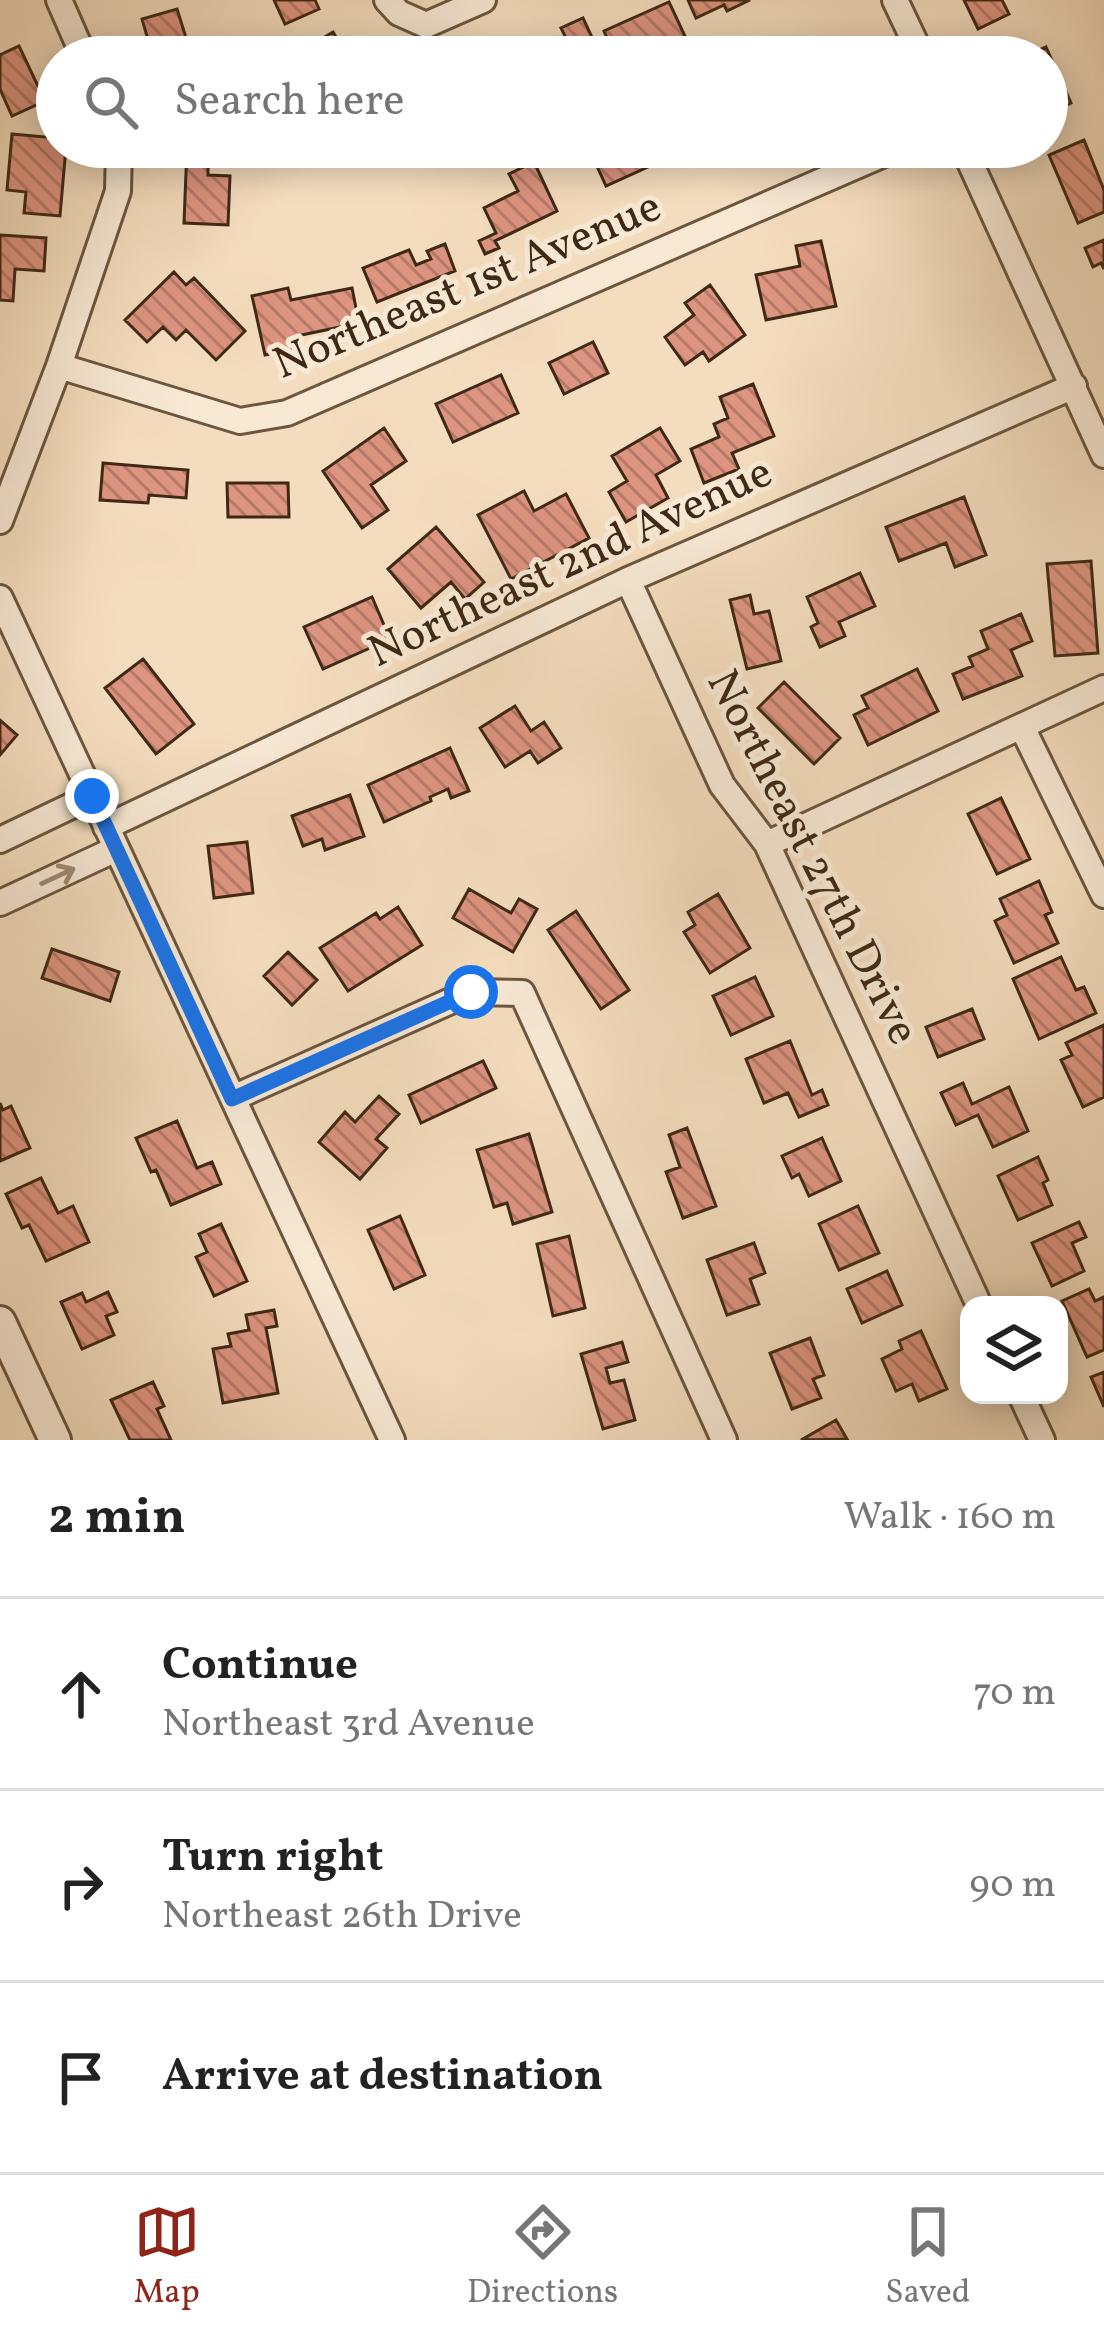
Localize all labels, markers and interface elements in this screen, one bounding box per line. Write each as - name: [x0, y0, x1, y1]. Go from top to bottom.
- search box: [36, 36, 1068, 168]
- icon: search: [78, 69, 144, 135]
- text: Search here: [174, 71, 405, 134]
- street label: Northeast 1st Avenue: [265, 177, 671, 397]
- street label: Northeast 2nd Avenue: [359, 443, 783, 685]
- street label: Northeast 27th Drive: [689, 660, 933, 1056]
- route end: [65, 769, 119, 823]
- one-way arrow: [39, 864, 75, 886]
- route start: [444, 965, 498, 1019]
- map controls: [960, 1296, 1068, 1404]
- button: layers: [960, 1296, 1068, 1404]
- text: 2 min: [48, 1483, 186, 1554]
- text: Walk · 160 m: [843, 1491, 1056, 1545]
- text: Continue: [162, 1635, 358, 1698]
- icon: ahead: [48, 1661, 114, 1727]
- text: 70 m: [973, 1667, 1056, 1721]
- text: Northeast 3rd Avenue: [162, 1698, 535, 1752]
- text: Turn right: [162, 1827, 383, 1890]
- icon: right: [48, 1853, 114, 1919]
- text: 90 m: [969, 1859, 1056, 1913]
- text: Northeast 26th Drive: [162, 1890, 522, 1944]
- icon: arrive: [48, 2045, 114, 2111]
- text: Arrive at destination: [162, 2046, 603, 2109]
- tab: Map: [134, 2199, 200, 2317]
- tab: Directions: [467, 2199, 618, 2317]
- tab: Saved: [885, 2199, 970, 2317]

